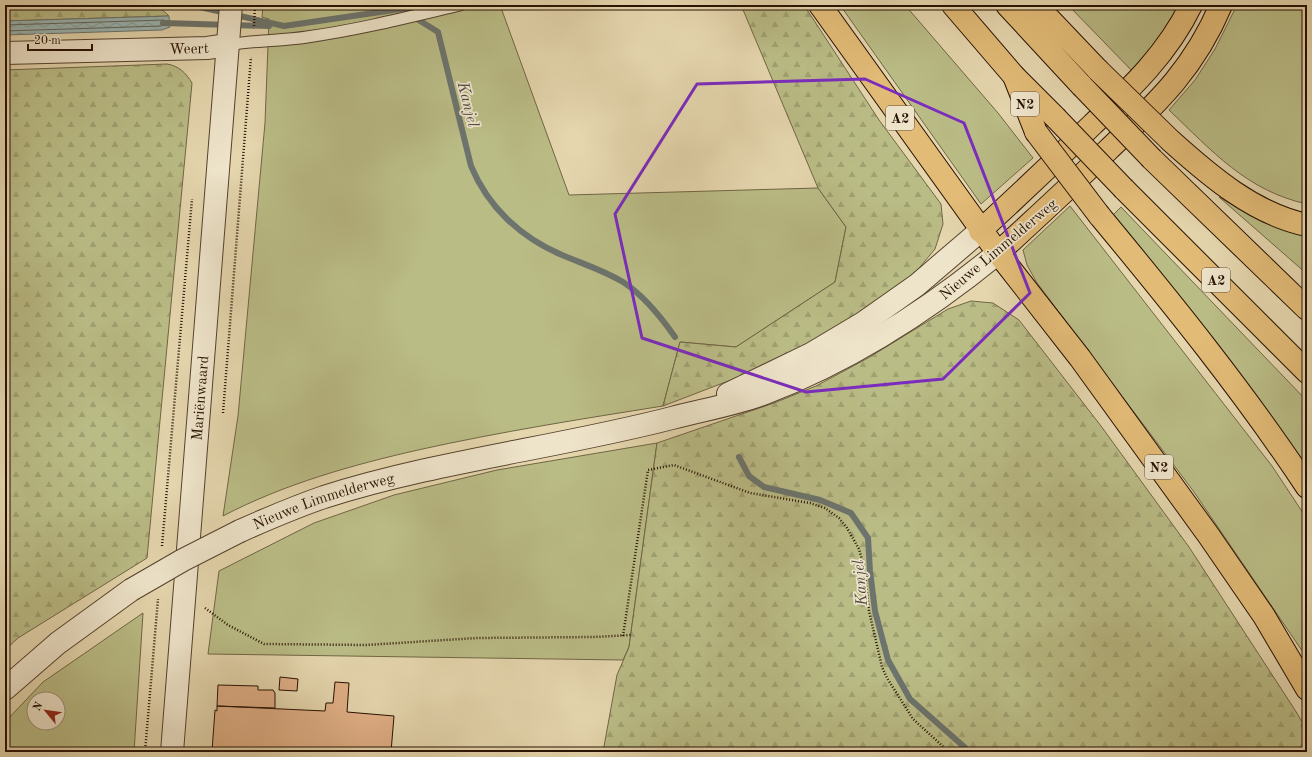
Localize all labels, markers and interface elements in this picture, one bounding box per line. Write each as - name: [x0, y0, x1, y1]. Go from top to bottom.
- scale bar: [28, 26, 92, 52]
- text: 20 m: [34, 35, 61, 47]
- street label: Weert: [169, 42, 209, 58]
- water label: Kanjel: [453, 79, 481, 129]
- road number: N2: [1011, 92, 1039, 116]
- road number: A2: [886, 106, 914, 130]
- street label: Nieuwe Limmelderweg: [937, 197, 1061, 304]
- road number: A2: [1202, 268, 1230, 292]
- street label: Mariënwaard: [191, 355, 212, 441]
- road number: N2: [1145, 455, 1173, 479]
- street label: Nieuwe Limmelderweg: [251, 472, 396, 533]
- water label: Kanjel: [851, 559, 871, 608]
- north arrow: [26, 691, 66, 731]
- text: N: [32, 700, 46, 713]

